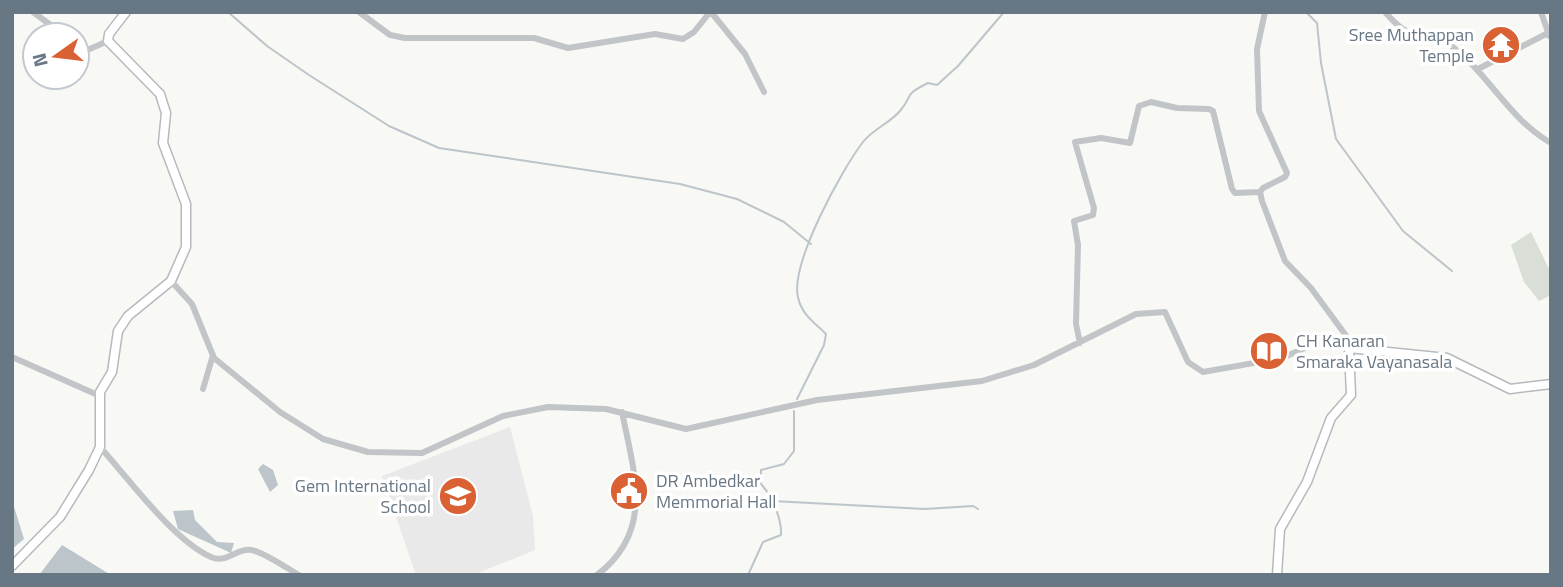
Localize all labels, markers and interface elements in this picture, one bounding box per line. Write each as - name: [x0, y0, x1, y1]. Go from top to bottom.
- north arrow: [21, 21, 91, 91]
- place label: Sree Muthappan Temple: [1349, 21, 1474, 69]
- temple icon: Sree Muthappan Temple: [1480, 24, 1522, 66]
- text: N: [23, 50, 55, 70]
- place label: CH Kanaran Smaraka Vayanasala: [1296, 327, 1452, 375]
- library icon: CH Kanaran Smaraka Vayanasala: [1248, 330, 1290, 372]
- place label: DR Ambedkar Memmorial Hall: [656, 467, 777, 515]
- public building icon: DR Ambedkar Memmorial Hall: [608, 470, 650, 512]
- place label: Gem International School: [295, 472, 431, 520]
- school or university icon: Gem International School: [437, 475, 479, 517]

